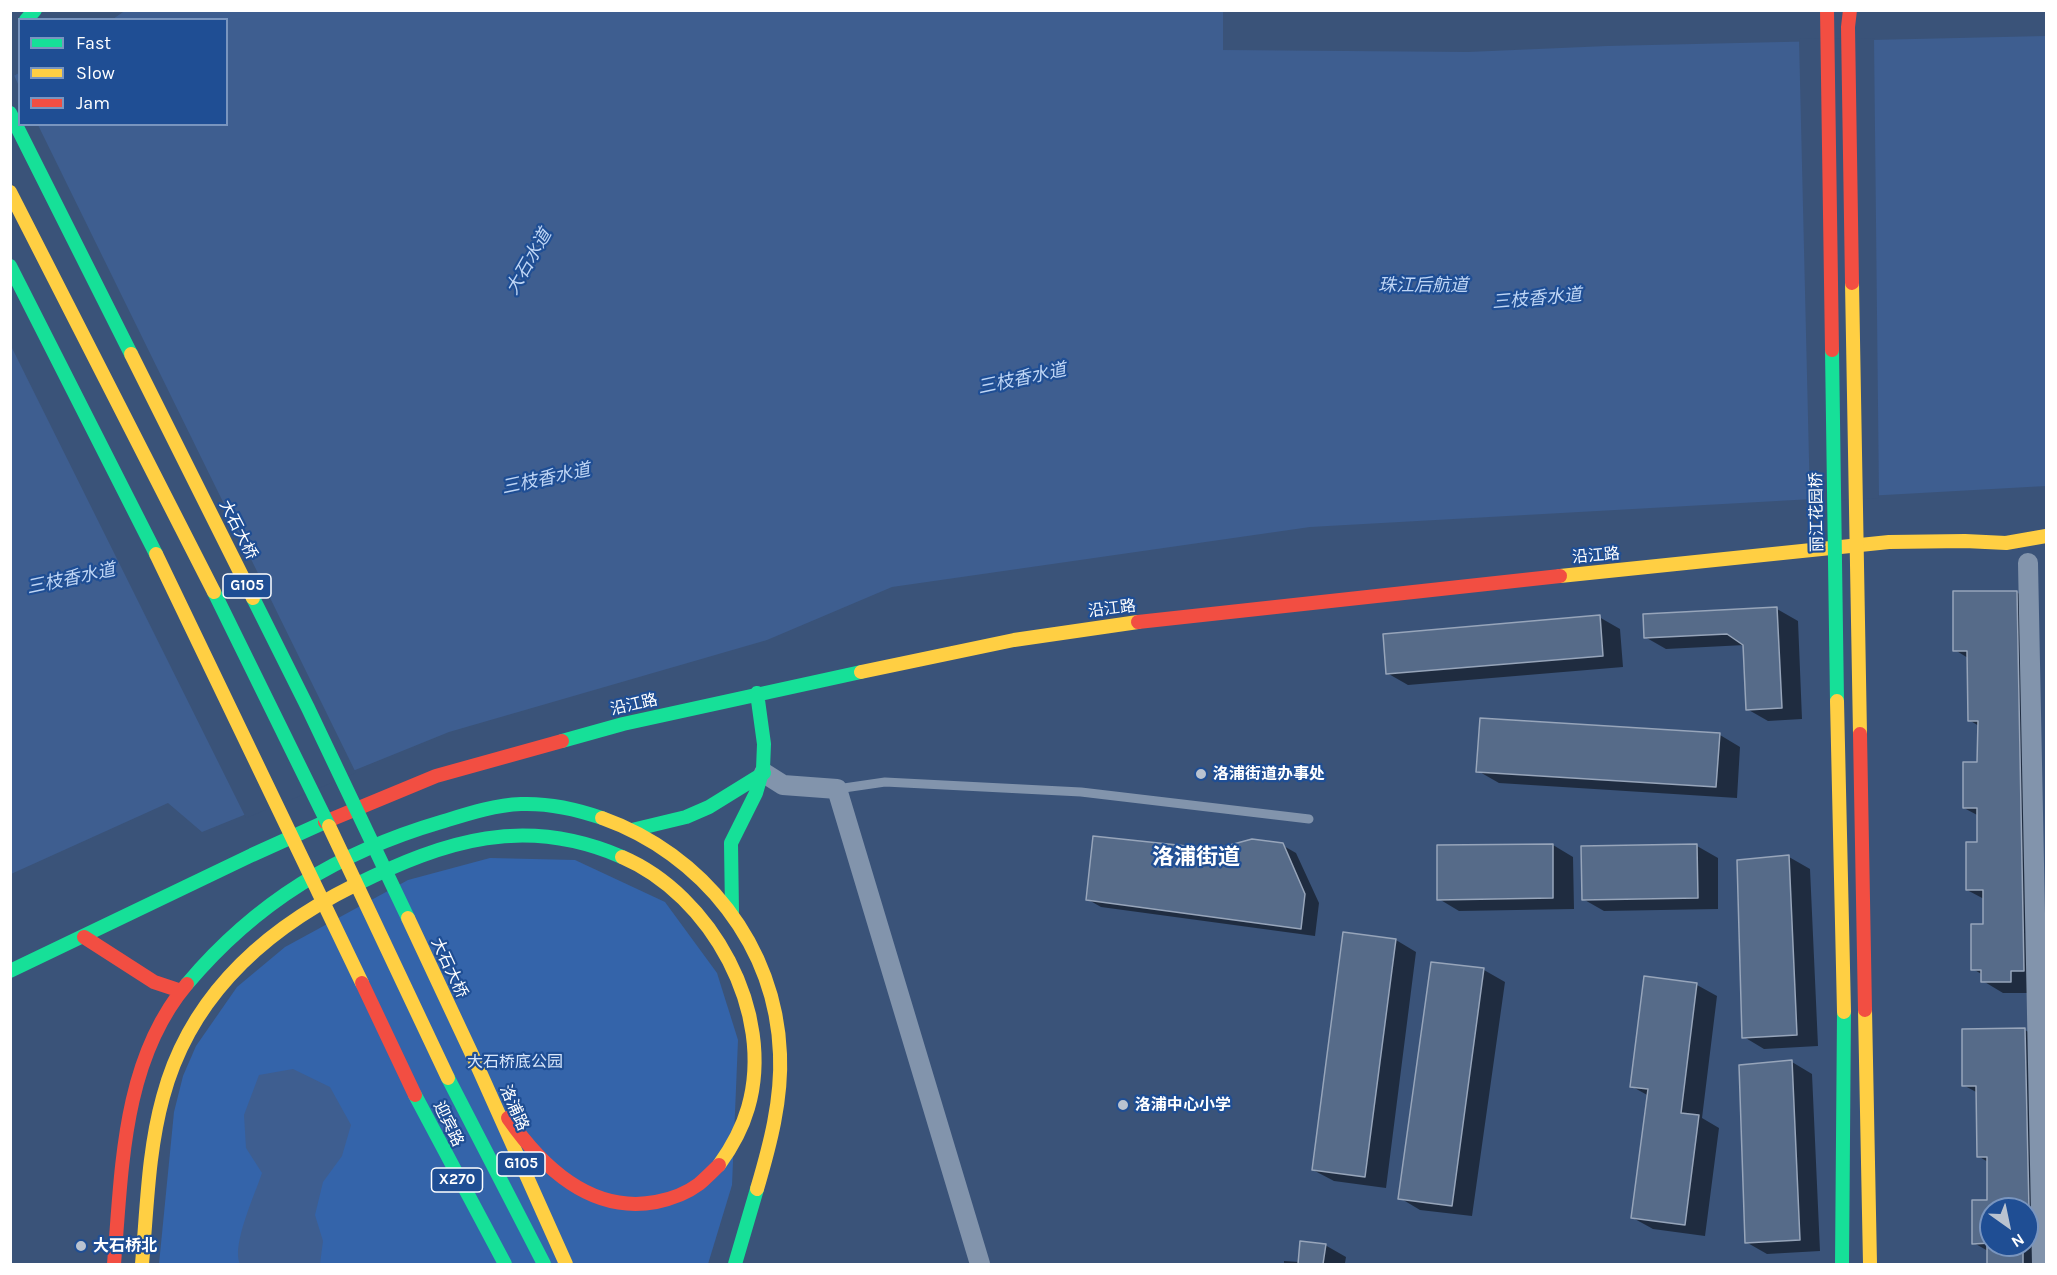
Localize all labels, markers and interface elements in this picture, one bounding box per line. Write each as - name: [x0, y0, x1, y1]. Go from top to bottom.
- legend: [18, 18, 228, 126]
- text: Fast: [76, 32, 111, 54]
- text: Slow: [76, 62, 115, 84]
- text: Jam: [76, 92, 110, 114]
- water label: 大石水道: [502, 225, 556, 299]
- water label: 珠江后航道: [1378, 275, 1468, 297]
- water label: 三枝香水道: [1491, 284, 1583, 314]
- water label: 三枝香水道: [976, 359, 1068, 399]
- water label: 三枝香水道: [500, 459, 592, 499]
- street label: 丽江花园桥: [1807, 472, 1827, 552]
- street label: 大石大桥: [215, 497, 261, 563]
- street label: 沿江路: [1571, 544, 1621, 568]
- water label: 三枝香水道: [25, 559, 117, 599]
- road number: G105: [223, 574, 271, 598]
- street label: 沿江路: [1087, 597, 1137, 621]
- street label: 沿江路: [608, 690, 660, 720]
- place label: 洛浦街道办事处: [1213, 764, 1325, 784]
- marker: 洛浦街道办事处: [1194, 767, 1208, 781]
- district label: 洛浦街道: [1152, 845, 1240, 871]
- street label: 大石大桥: [427, 935, 471, 1001]
- park label: 大石桥底公园: [467, 1052, 563, 1072]
- street label: 洛浦路: [495, 1082, 533, 1134]
- place label: 洛浦中心小学: [1135, 1095, 1231, 1115]
- street label: 迎宾路: [429, 1098, 467, 1150]
- marker: 洛浦中心小学: [1116, 1098, 1130, 1112]
- road number: G105: [497, 1152, 545, 1176]
- road number: X270: [432, 1168, 482, 1192]
- north arrow: [1979, 1197, 2039, 1257]
- text: N: [2008, 1230, 2028, 1252]
- place label: 大石桥北: [93, 1236, 157, 1256]
- marker: 大石桥北: [74, 1239, 88, 1253]

